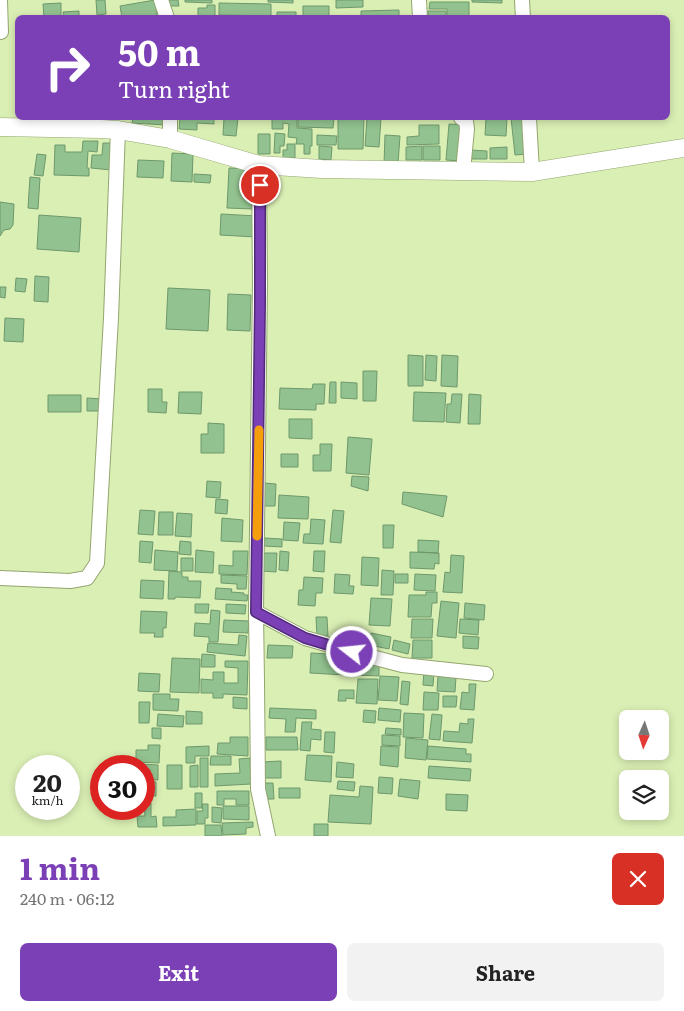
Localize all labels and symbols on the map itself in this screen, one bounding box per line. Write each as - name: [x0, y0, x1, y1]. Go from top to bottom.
- pin: [239, 164, 281, 206]
- position arrow: [325, 625, 377, 677]
- north arrow: [619, 710, 669, 760]
- speed limit sign: 30: [90, 755, 155, 820]

